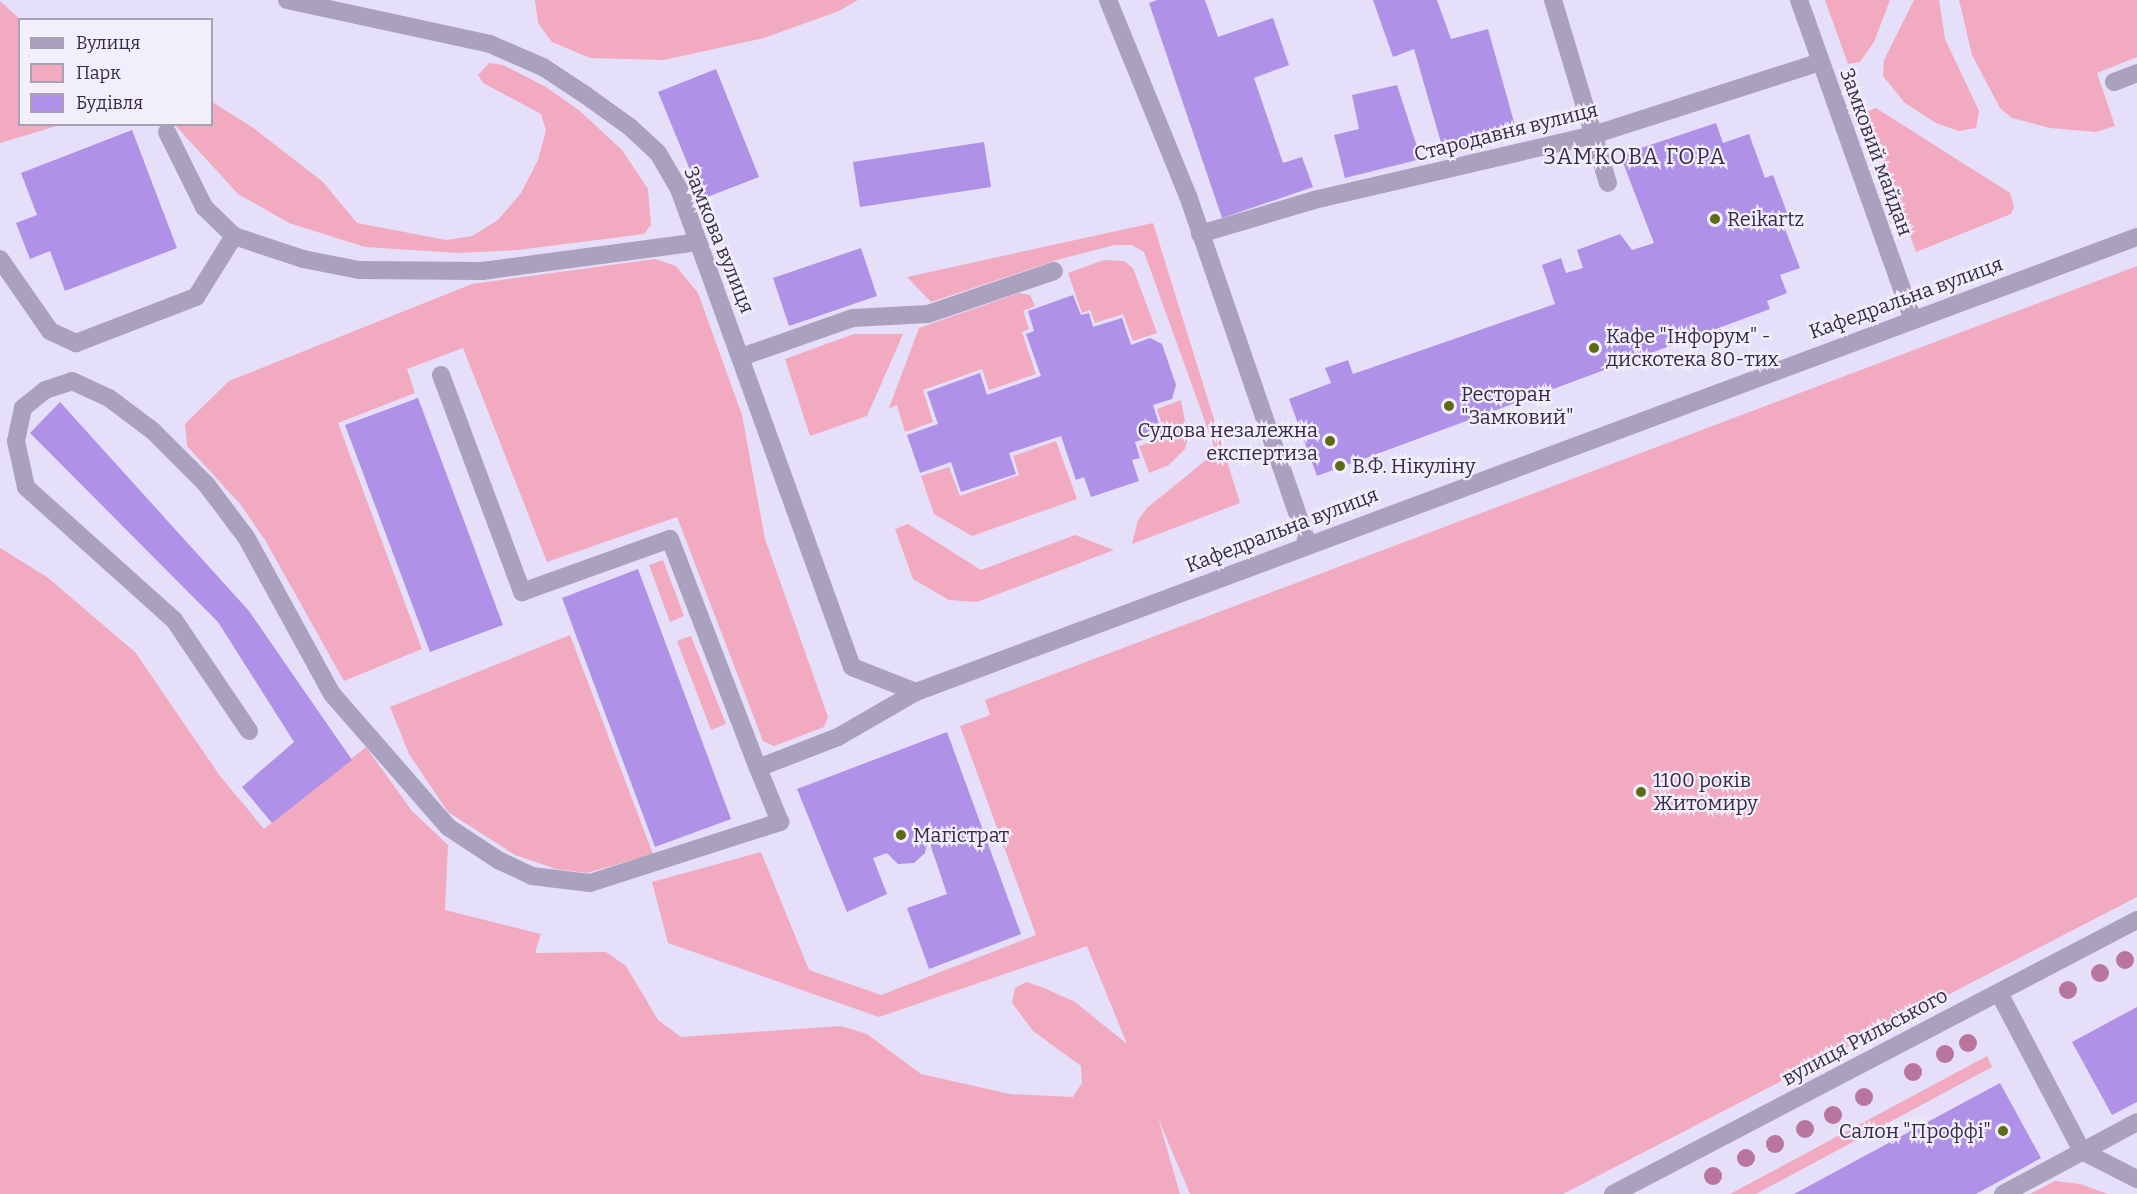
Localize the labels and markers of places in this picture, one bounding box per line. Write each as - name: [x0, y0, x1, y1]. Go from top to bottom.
- place label: Reikartz: [1727, 207, 1804, 231]
- marker: Reikartz: [1708, 212, 1722, 226]
- place label: Кафе "Інфорум" - дискотека 80-тих: [1606, 324, 1779, 371]
- marker: Кафе "Інфорум" - дискотека 80-тих: [1587, 341, 1601, 355]
- place label: Ресторан "Замковий": [1461, 382, 1574, 429]
- marker: Ресторан "Замковий": [1442, 399, 1456, 413]
- place label: Судова незалежна експертиза: [1138, 418, 1318, 465]
- marker: Судова незалежна експертиза: [1323, 434, 1337, 448]
- place label: В.Ф. Нікуліну: [1352, 454, 1475, 478]
- marker: В.Ф. Нікуліну: [1333, 459, 1347, 473]
- place label: 1100 років Житомиру: [1653, 768, 1758, 815]
- marker: 1100 років Житомиру: [1634, 785, 1648, 799]
- place label: Магістрат: [913, 823, 1009, 847]
- marker: Магістрат: [894, 828, 908, 842]
- place label: Салон "Проффі": [1839, 1119, 1991, 1143]
- marker: Салон "Проффі": [1996, 1124, 2010, 1138]

